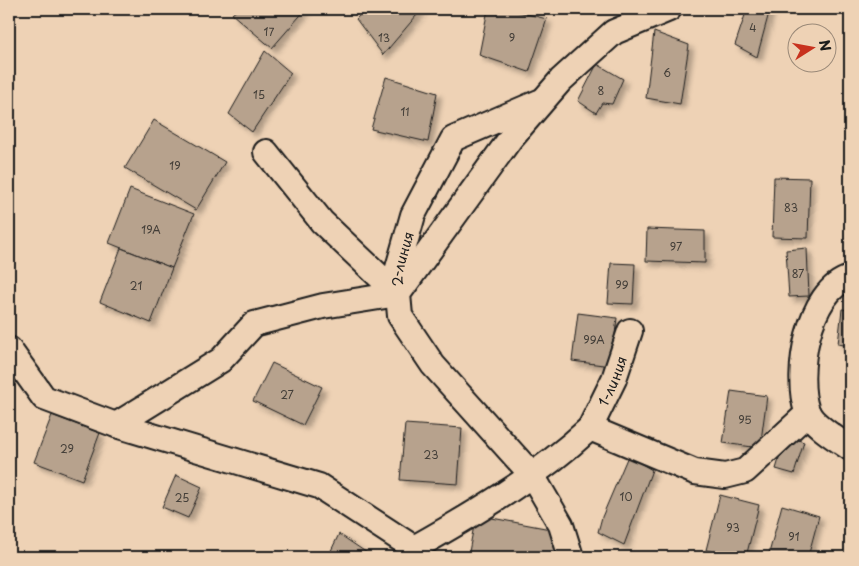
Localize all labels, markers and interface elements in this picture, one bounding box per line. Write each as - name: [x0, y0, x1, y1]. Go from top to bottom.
- house number: 4: [749, 19, 757, 36]
- north arrow: [786, 22, 836, 72]
- house number: 17: [264, 23, 275, 40]
- house number: 13: [378, 29, 390, 46]
- house number: 9: [509, 29, 515, 46]
- text: N: [814, 38, 837, 53]
- house number: 6: [663, 64, 671, 81]
- house number: 8: [598, 82, 605, 99]
- house number: 15: [253, 86, 265, 103]
- house number: 11: [400, 103, 410, 120]
- house number: 19: [169, 157, 181, 174]
- house number: 83: [784, 199, 798, 216]
- house number: 19А: [141, 221, 161, 238]
- street label: 2-линия: [386, 229, 418, 287]
- house number: 97: [670, 238, 682, 255]
- house number: 87: [792, 265, 804, 282]
- house number: 99: [615, 276, 629, 293]
- house number: 21: [130, 277, 142, 294]
- house number: 99А: [583, 331, 605, 348]
- street label: 1-линия: [592, 353, 631, 410]
- house number: 27: [280, 386, 294, 403]
- house number: 95: [738, 411, 752, 428]
- house number: 29: [60, 440, 74, 457]
- house number: 23: [424, 446, 438, 463]
- house number: 10: [620, 488, 632, 505]
- house number: 25: [175, 489, 189, 506]
- house number: 93: [726, 519, 740, 536]
- house number: 91: [788, 528, 800, 545]

